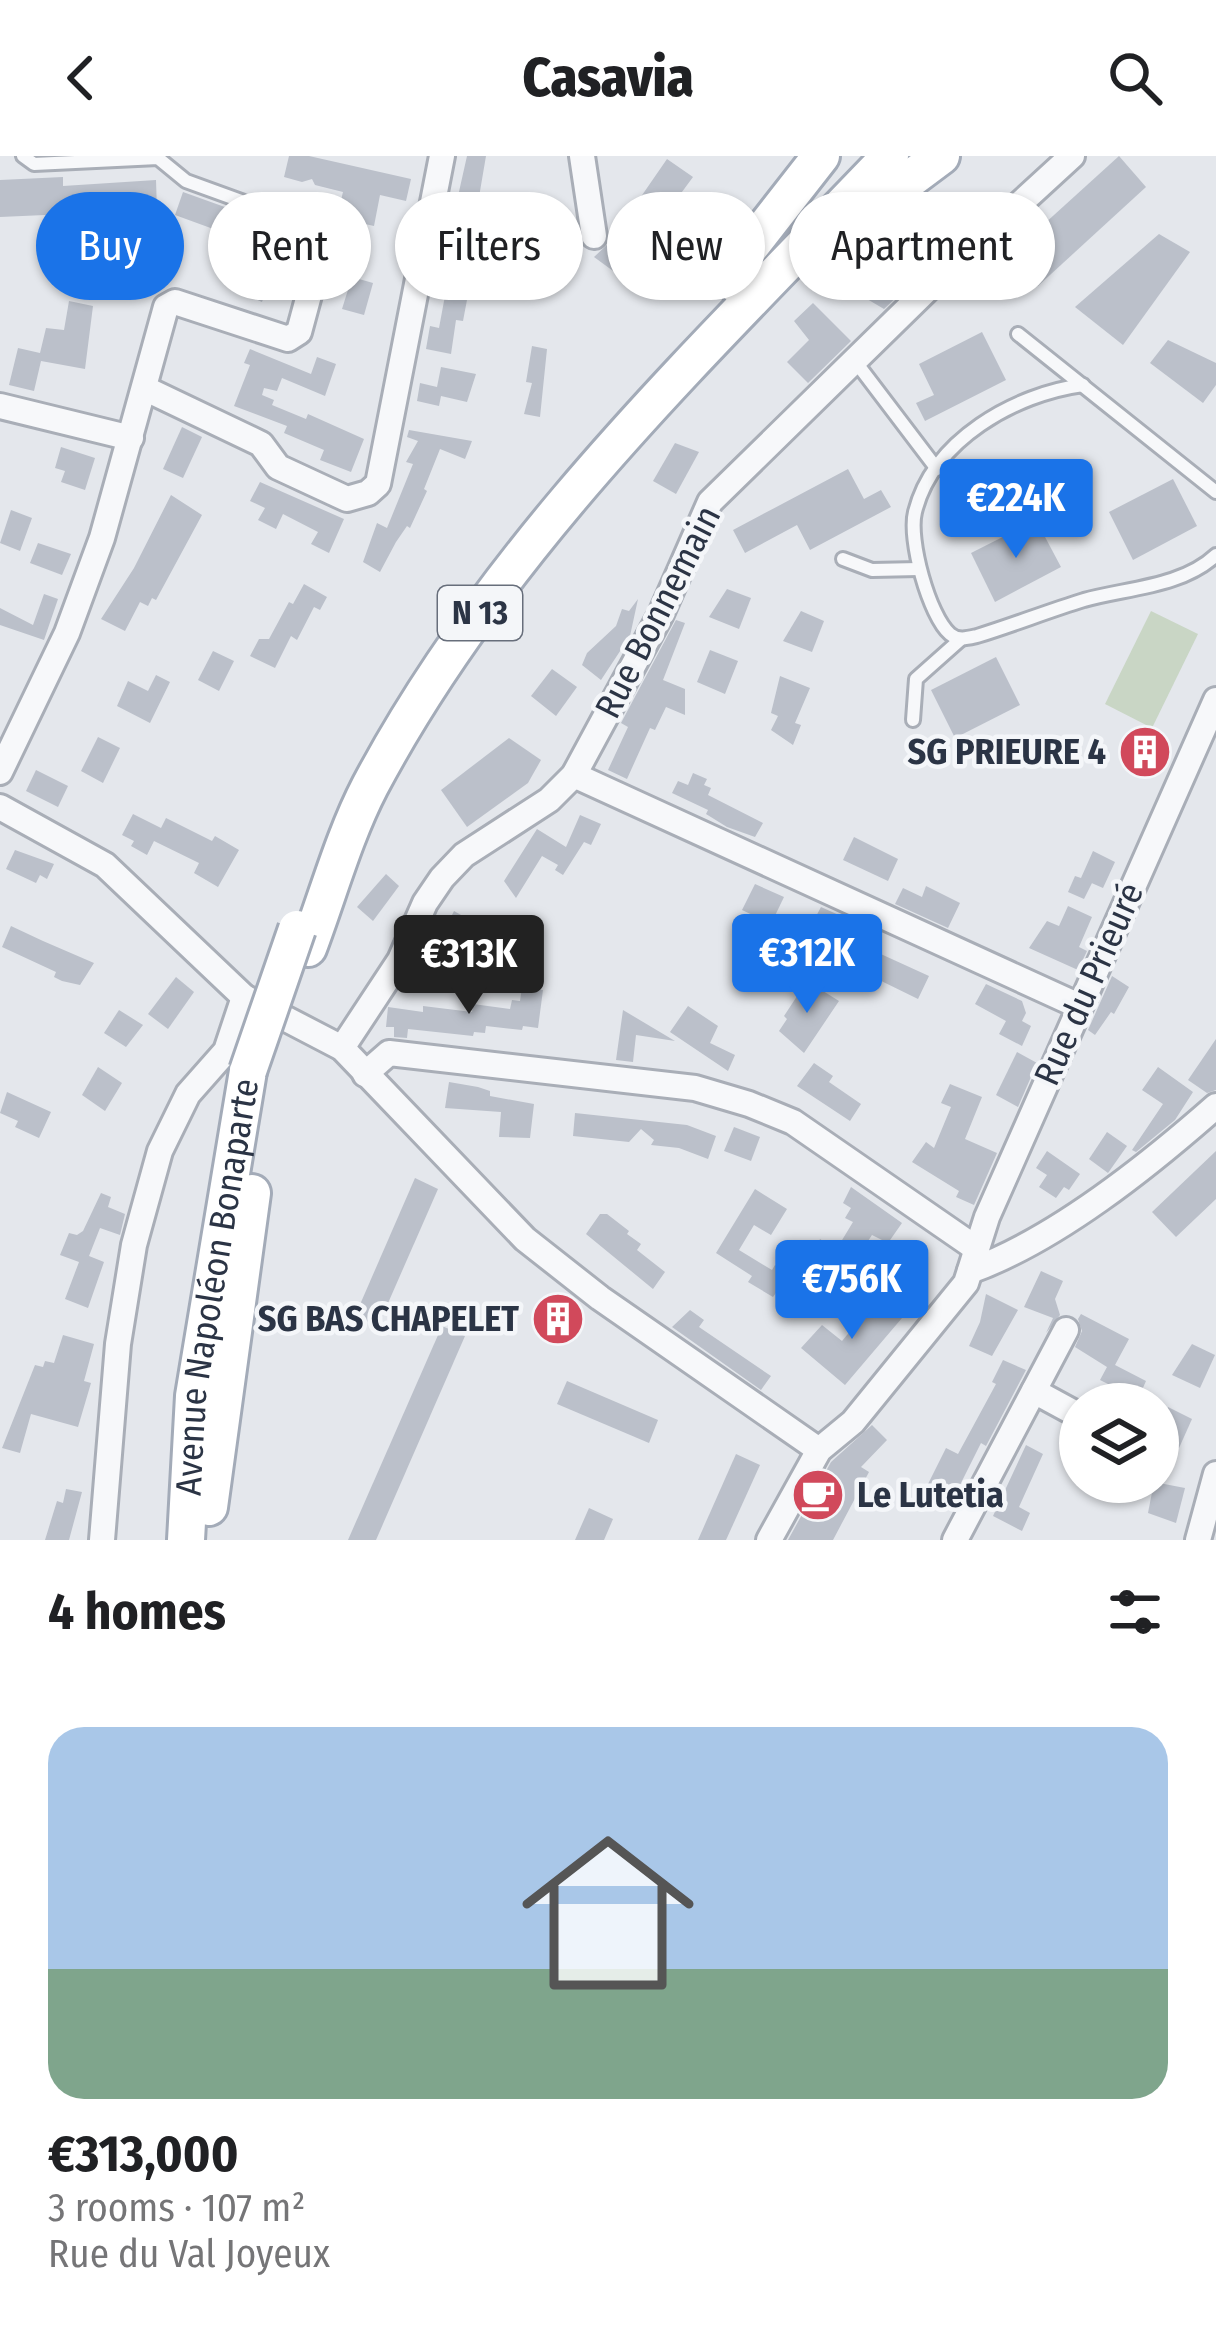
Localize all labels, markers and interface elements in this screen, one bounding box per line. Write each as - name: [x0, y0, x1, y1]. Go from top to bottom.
- icon: back: [48, 45, 114, 111]
- icon: search: [1102, 45, 1168, 111]
- text: Casavia: [522, 46, 694, 110]
- chip: Buy: [36, 192, 184, 300]
- chip: Rent: [208, 192, 371, 300]
- chip: Filters: [395, 192, 583, 300]
- chip: New: [607, 192, 765, 300]
- chip: Apartment: [789, 192, 1055, 300]
- pin: €224K: [932, 459, 1100, 561]
- text: €224K: [967, 475, 1065, 521]
- street label: Rue Bonnemain: [586, 498, 730, 726]
- road number: N 13: [438, 586, 522, 640]
- building icon: SG PRIEURE 4: [1117, 724, 1173, 780]
- place label: SG PRIEURE 4: [908, 730, 1106, 774]
- street label: Rue du Prieuré: [1025, 876, 1153, 1092]
- pin: €312K: [723, 914, 891, 1016]
- pin: €313K: [385, 915, 553, 1017]
- text: €312K: [759, 930, 855, 976]
- text: €313K: [421, 931, 517, 977]
- street label: Avenue Napoléon Bonaparte: [166, 1075, 268, 1497]
- pin: €756K: [768, 1240, 936, 1342]
- text: €756K: [802, 1256, 902, 1302]
- building icon: SG BAS CHAPELET: [530, 1291, 586, 1347]
- place label: SG BAS CHAPELET: [258, 1297, 519, 1341]
- map controls: [1059, 1383, 1179, 1503]
- button: layers: [1059, 1383, 1179, 1503]
- cafe icon: Le Lutetia: [790, 1467, 846, 1523]
- place label: Le Lutetia: [857, 1473, 1004, 1517]
- icon: filters: [1102, 1579, 1168, 1645]
- text: 4 homes: [48, 1581, 226, 1643]
- icon: home: [500, 1805, 716, 2021]
- text: €313,000: [48, 2123, 239, 2185]
- text: 3 rooms · 107 m²: [48, 2185, 305, 2231]
- text: Rue du Val Joyeux: [48, 2231, 330, 2277]

